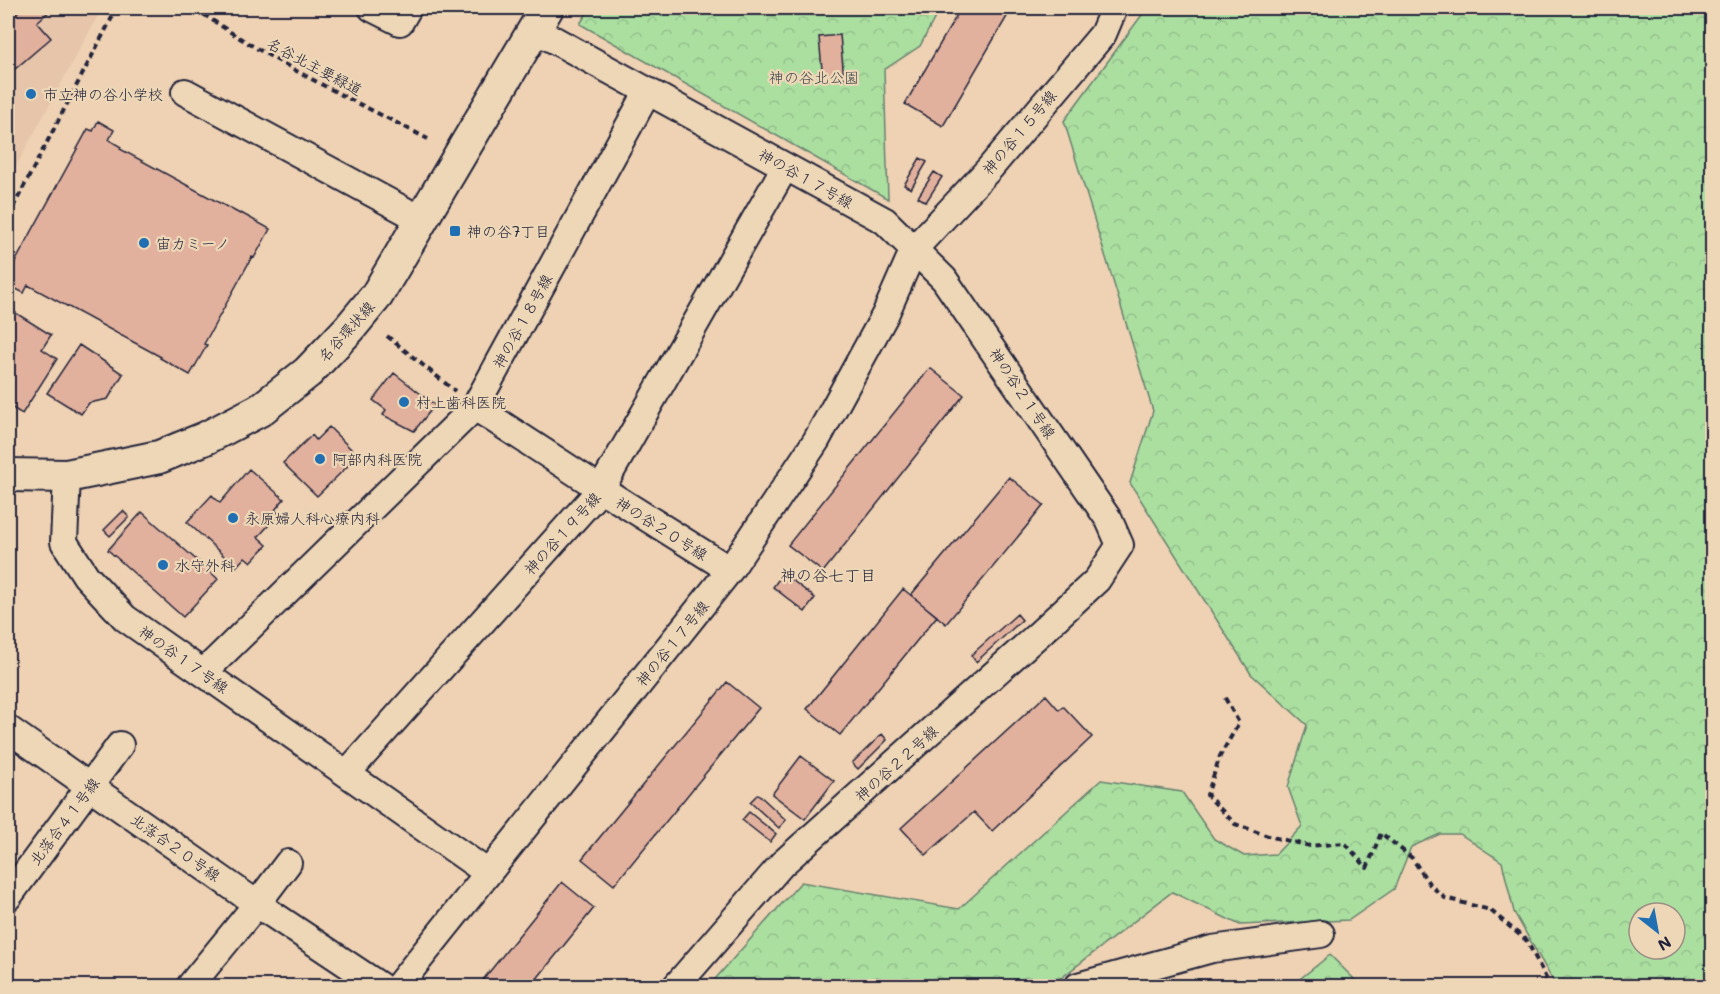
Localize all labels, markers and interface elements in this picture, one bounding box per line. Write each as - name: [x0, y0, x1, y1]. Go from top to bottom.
- street label: 名谷北主要緑道: [264, 33, 366, 99]
- park label: 神の谷北公園: [769, 67, 859, 87]
- place label: 市立神の谷小学校: [43, 84, 163, 104]
- street label: 神の谷１５号線: [978, 85, 1060, 179]
- marker: 市立神の谷小学校: [24, 87, 38, 101]
- street label: 神の谷１７号線: [755, 144, 857, 212]
- place label: 神の谷7丁目: [467, 221, 550, 241]
- marker: 神の谷7丁目: [448, 224, 462, 238]
- place label: 宙カミーノ: [156, 233, 230, 253]
- marker: 宙カミーノ: [137, 236, 151, 250]
- street label: 神の谷１８号線: [488, 270, 556, 372]
- street label: 名谷環状線: [313, 296, 379, 366]
- street label: 神の谷２１号線: [985, 344, 1061, 442]
- place label: 村上歯科医院: [416, 392, 506, 412]
- marker: 村上歯科医院: [397, 395, 411, 409]
- place label: 阿部内科医院: [332, 449, 422, 469]
- marker: 阿部内科医院: [313, 452, 327, 466]
- street label: 神の谷１９号線: [519, 487, 605, 579]
- street label: 神の谷２０号線: [612, 492, 712, 564]
- place label: 永原婦人科心療内科: [245, 508, 380, 528]
- marker: 永原婦人科心療内科: [226, 511, 240, 525]
- place label: 水守外科: [175, 555, 235, 575]
- marker: 水守外科: [156, 558, 170, 572]
- district label: 神の谷七丁目: [780, 564, 876, 585]
- street label: 神の谷１７号線: [631, 596, 713, 690]
- street label: 神の谷１７号線: [135, 621, 233, 697]
- street label: 神の谷２２号線: [850, 720, 942, 806]
- street label: 北落合４１号線: [24, 773, 104, 869]
- street label: 北落合２０号線: [127, 809, 225, 885]
- north arrow: [1627, 901, 1687, 961]
- text: N: [1654, 932, 1676, 956]

